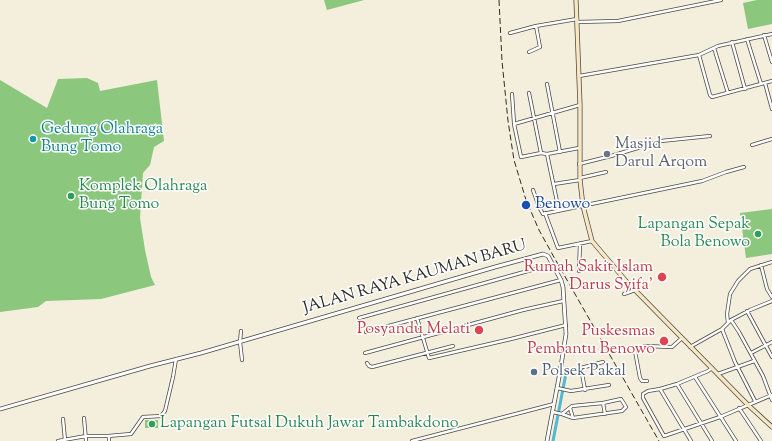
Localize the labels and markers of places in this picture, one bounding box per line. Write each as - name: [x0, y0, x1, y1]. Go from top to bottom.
- place label: Gedung Olahraga Bung Tomo: [41, 120, 163, 158]
- marker: Gedung Olahraga Bung Tomo: [28, 134, 38, 144]
- place label: Masjid Darul Arqom: [615, 135, 707, 173]
- marker: Masjid Darul Arqom: [602, 149, 612, 159]
- place label: Komplek Olahraga Bung Tomo: [79, 177, 207, 215]
- marker: Komplek Olahraga Bung Tomo: [66, 191, 76, 201]
- place label: Benowo: [535, 195, 590, 215]
- marker: Benowo: [520, 199, 532, 211]
- place label: Lapangan Sepak Bola Benowo: [638, 215, 750, 253]
- marker: Lapangan Sepak Bola Benowo: [753, 229, 763, 239]
- place label: Rumah Sakit Islam Darus Syifa': [524, 258, 653, 296]
- marker: Rumah Sakit Islam Darus Syifa': [656, 271, 668, 283]
- place label: Posyandu Melati: [357, 320, 470, 340]
- place label: Puskesmas Pembantu Benowo: [527, 322, 655, 360]
- marker: Posyandu Melati: [473, 324, 485, 336]
- marker: Puskesmas Pembantu Benowo: [658, 335, 670, 347]
- place label: Polsek Pakal: [542, 362, 626, 382]
- marker: Polsek Pakal: [529, 367, 539, 377]
- place label: Lapangan Futsal Dukuh Jawar Tambakdono: [160, 414, 458, 434]
- marker: Lapangan Futsal Dukuh Jawar Tambakdono: [147, 419, 157, 429]

